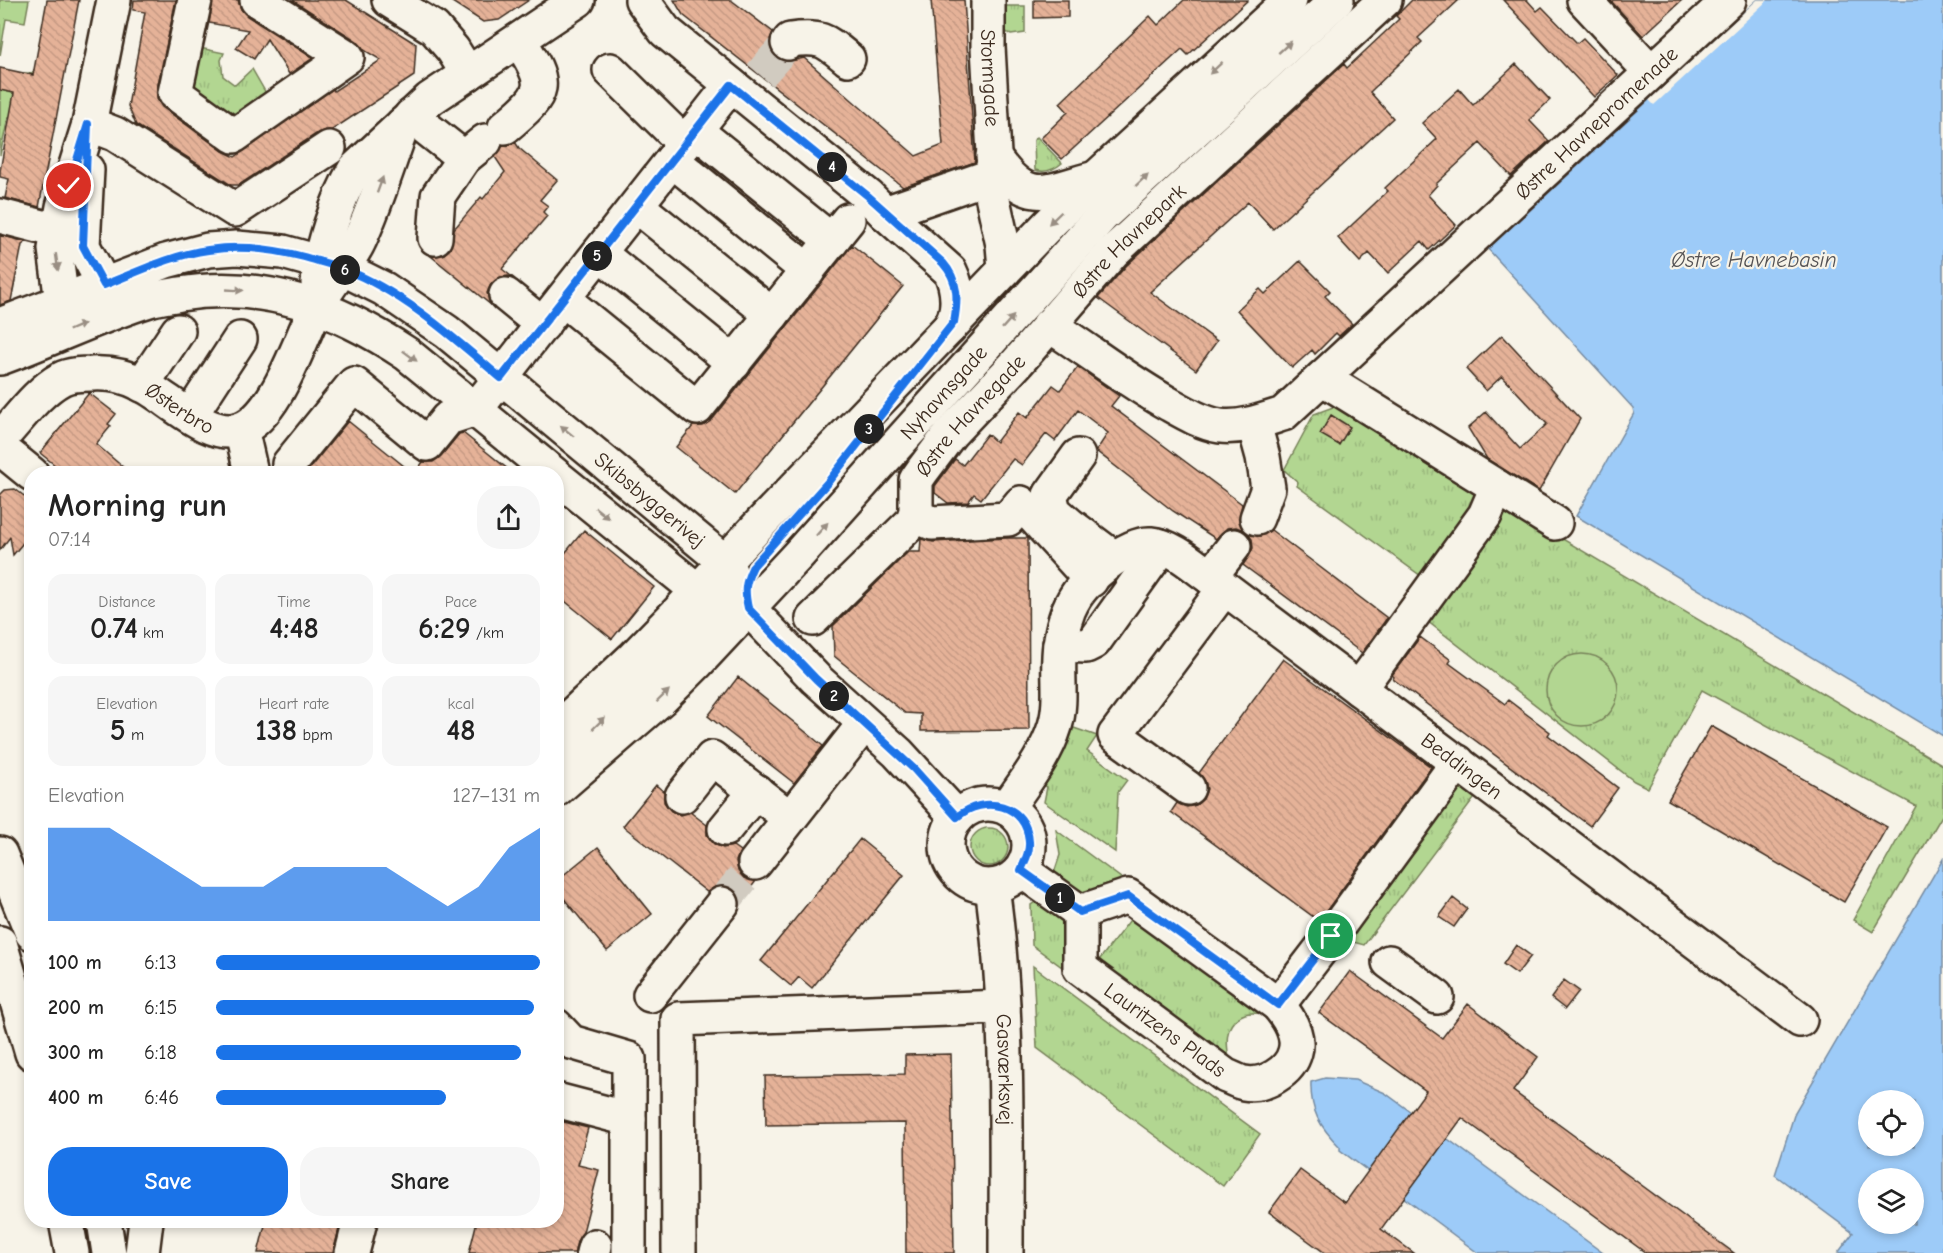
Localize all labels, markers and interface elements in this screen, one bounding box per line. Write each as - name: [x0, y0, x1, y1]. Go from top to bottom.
- street label: Stormgade: [976, 29, 1004, 127]
- one-way arrow: [1277, 41, 1292, 54]
- street label: Østre Havnepromenade: [1510, 42, 1683, 204]
- one-way arrow: [1209, 61, 1224, 74]
- pin: 4: [817, 152, 847, 182]
- text: 4: [828, 158, 836, 176]
- pin: [43, 160, 94, 211]
- icon: check: [52, 169, 85, 202]
- one-way arrow: [1134, 173, 1149, 187]
- one-way arrow: [376, 176, 385, 194]
- street label: Østre Havnepark: [1067, 179, 1191, 303]
- one-way arrow: [1048, 211, 1062, 225]
- pin: 5: [582, 241, 612, 271]
- text: 5: [593, 247, 601, 265]
- water label: Østre Havnebasin: [1671, 247, 1837, 273]
- one-way arrow: [52, 253, 61, 272]
- pin: 6: [330, 255, 360, 285]
- text: 6: [341, 261, 349, 279]
- one-way arrow: [226, 286, 245, 295]
- one-way arrow: [1001, 314, 1015, 329]
- one-way arrow: [69, 322, 87, 332]
- street label: Nyhavnsgade: [895, 341, 992, 445]
- one-way arrow: [402, 350, 417, 362]
- street label: Østre Havnegade: [911, 350, 1031, 481]
- street label: Østerbro: [141, 377, 217, 439]
- pin: 3: [854, 414, 884, 444]
- text: 3: [865, 420, 873, 438]
- one-way arrow: [559, 426, 574, 438]
- street label: Skibsbyggerivej: [590, 447, 710, 552]
- text: Morning run: [48, 486, 227, 524]
- button: share: [477, 486, 540, 549]
- one-way arrow: [594, 506, 610, 519]
- one-way arrow: [815, 522, 828, 537]
- text: 07:14: [48, 528, 91, 551]
- text: Distance: [98, 593, 156, 611]
- text: Time: [277, 593, 311, 611]
- text: Pace: [445, 593, 477, 611]
- text: 0.74: [90, 611, 138, 646]
- text: 4:48: [269, 611, 319, 646]
- text: 6:29: [418, 611, 471, 646]
- text: km: [138, 624, 164, 642]
- text: /km: [471, 624, 504, 642]
- pin: 2: [819, 681, 849, 711]
- text: 2: [830, 687, 838, 705]
- one-way arrow: [656, 689, 671, 703]
- text: Elevation: [96, 695, 158, 713]
- text: Heart rate: [259, 695, 329, 713]
- text: kcal: [448, 695, 474, 713]
- text: 5: [110, 713, 126, 748]
- text: 138: [255, 713, 297, 748]
- text: 48: [446, 713, 476, 748]
- one-way arrow: [591, 717, 605, 731]
- text: m: [126, 726, 144, 744]
- text: bpm: [297, 726, 333, 744]
- street label: Beddingen: [1416, 728, 1507, 804]
- text: Elevation: [48, 784, 125, 807]
- text: 127–131 m: [453, 784, 540, 807]
- pin: 1: [1045, 883, 1075, 913]
- text: 1: [1057, 889, 1063, 907]
- pin: [1305, 910, 1356, 961]
- icon: arrive: [1314, 919, 1347, 952]
- text: 100 m: [48, 951, 102, 974]
- text: 6:13: [144, 951, 177, 974]
- street label: Lauritzens Plads: [1100, 978, 1230, 1082]
- text: 200 m: [48, 996, 104, 1019]
- text: 6:15: [144, 996, 177, 1019]
- street label: Gasværksvej: [991, 1013, 1018, 1125]
- text: 300 m: [48, 1041, 104, 1064]
- text: 6:18: [144, 1041, 177, 1064]
- text: 400 m: [48, 1086, 103, 1109]
- text: 6:46: [144, 1086, 179, 1109]
- map controls: [1858, 1090, 1924, 1234]
- button: locate: [1858, 1090, 1924, 1156]
- button: Save: [48, 1147, 288, 1216]
- button: Share: [300, 1147, 540, 1216]
- button: layers: [1858, 1168, 1924, 1234]

